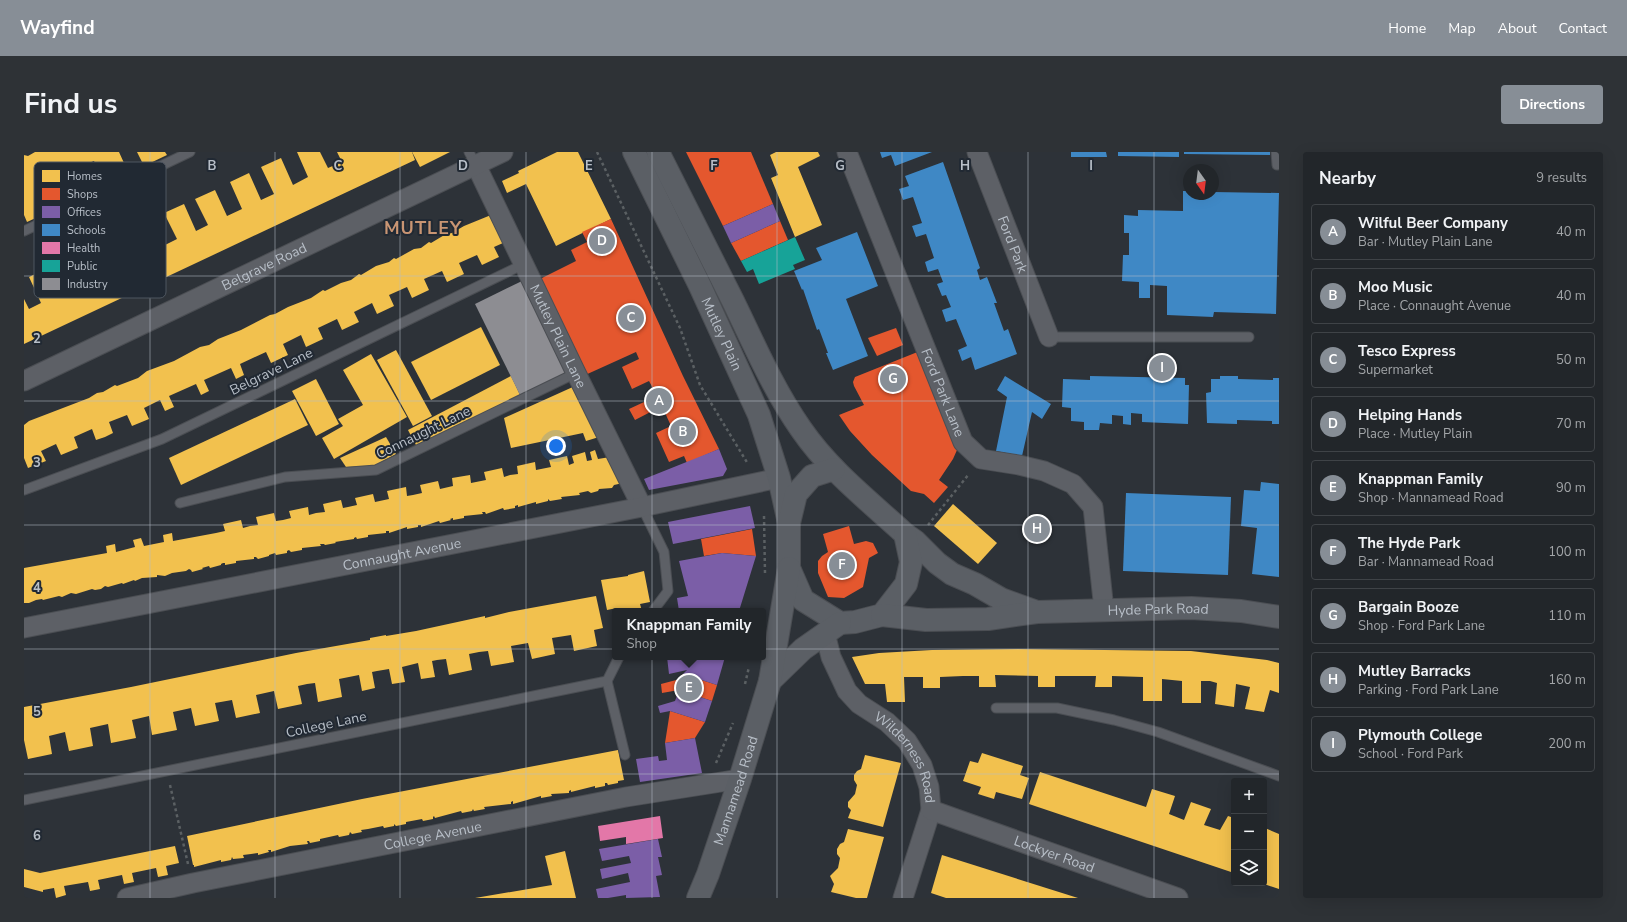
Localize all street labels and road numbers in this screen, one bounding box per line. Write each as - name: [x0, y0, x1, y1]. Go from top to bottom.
- street label: Ford Park: [993, 213, 1033, 277]
- street label: Belgrave Road: [218, 238, 310, 295]
- street label: Mutley Plain Lane: [525, 282, 591, 391]
- street label: Mutley Plain: [696, 294, 746, 374]
- street label: Belgrave Lane: [227, 343, 316, 400]
- street label: Ford Park Lane: [916, 346, 969, 440]
- street label: Connaught Lane: [373, 401, 474, 464]
- street label: Connaught Avenue: [341, 534, 463, 575]
- street label: Hyde Park Road: [1107, 599, 1209, 620]
- street label: College Lane: [284, 707, 368, 742]
- street label: Wilderness Road: [870, 707, 939, 804]
- street label: Mannamead Road: [709, 734, 763, 848]
- street label: College Avenue: [382, 817, 483, 855]
- street label: Lockyer Road: [1011, 831, 1097, 878]

